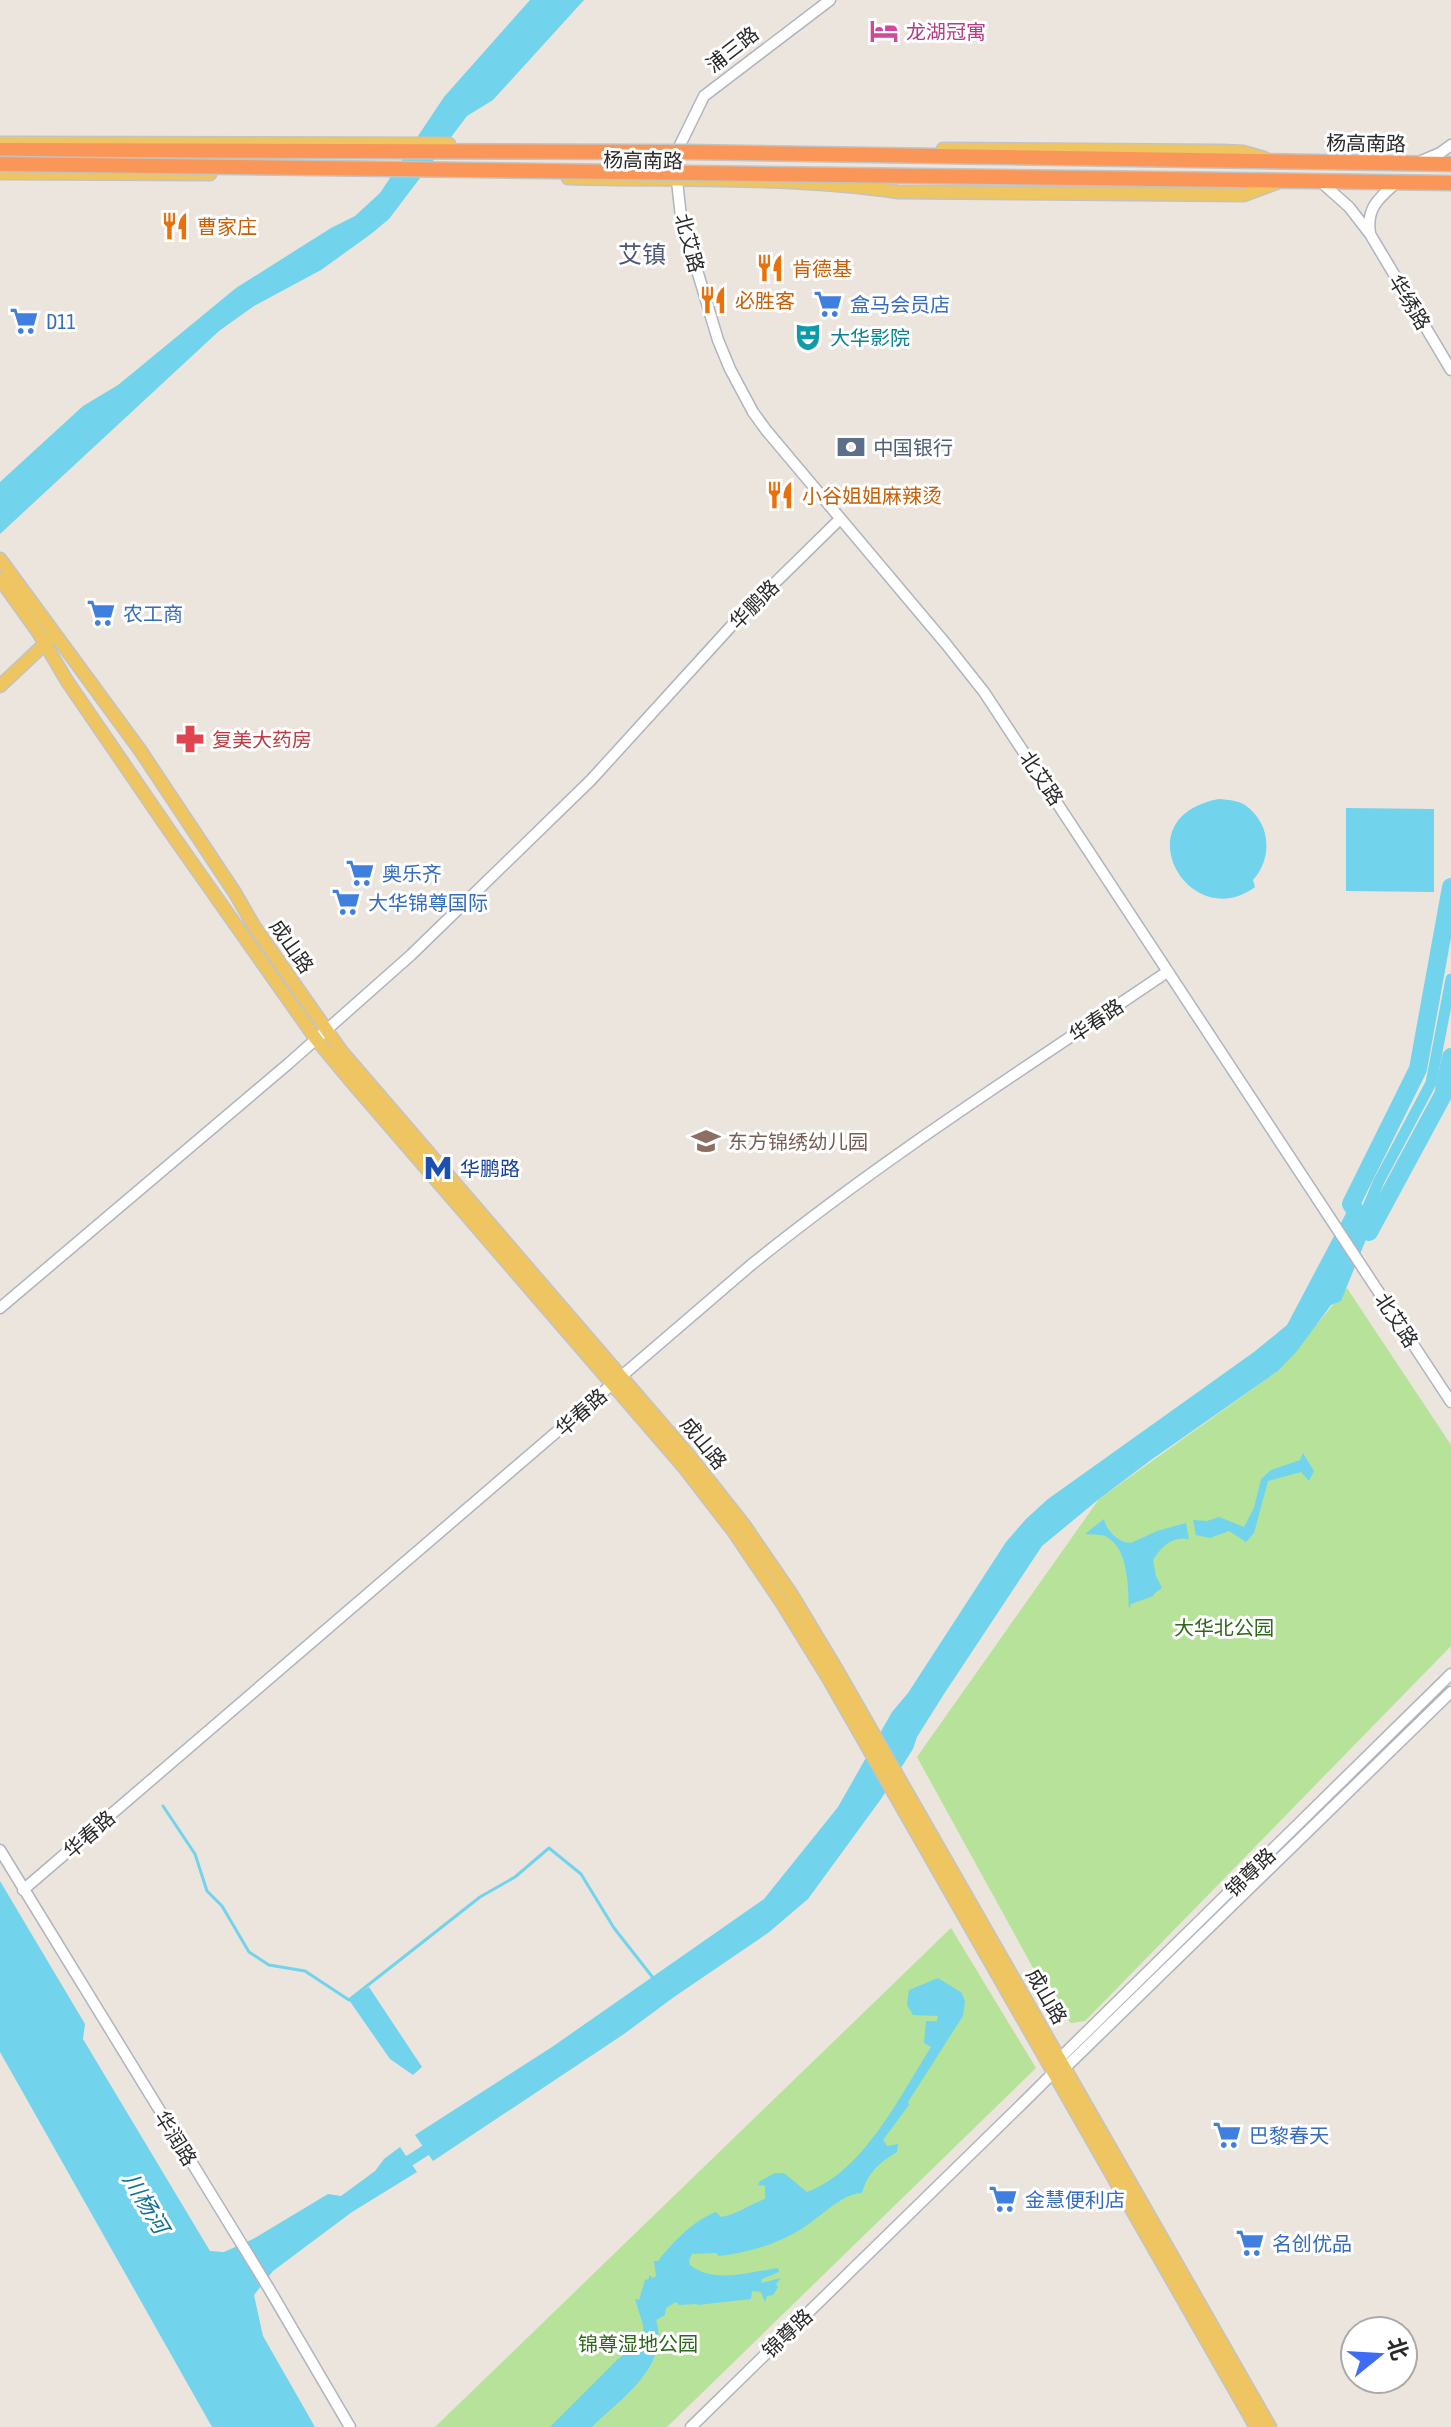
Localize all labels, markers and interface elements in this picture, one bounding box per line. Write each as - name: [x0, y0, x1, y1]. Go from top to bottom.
- hotel icon: 龙湖冠寓: [869, 16, 899, 46]
- place label: 龙湖冠寓: [906, 20, 986, 43]
- street label: 浦三路: [701, 21, 763, 77]
- street label: 杨高南路: [1326, 131, 1406, 155]
- street label: 杨高南路: [603, 148, 683, 172]
- restaurant icon: 曹家庄: [160, 211, 190, 241]
- street label: 北艾路: [671, 211, 709, 275]
- place label: 曹家庄: [197, 215, 257, 238]
- district label: 艾镇: [618, 241, 666, 268]
- restaurant icon: 肯德基: [755, 253, 785, 283]
- place label: 肯德基: [792, 257, 852, 280]
- street label: 华绣路: [1385, 270, 1435, 334]
- restaurant icon: 必胜客: [698, 285, 728, 315]
- place label: 必胜客: [735, 289, 795, 312]
- supermarket icon: 盒马会员店: [813, 289, 843, 319]
- place label: 盒马会员店: [850, 293, 950, 316]
- supermarket icon: D11: [9, 306, 39, 336]
- place label: D11: [46, 310, 76, 333]
- theatre icon: 大华影院: [793, 322, 823, 352]
- place label: 大华影院: [830, 326, 910, 349]
- bank icon: 中国银行: [836, 432, 866, 462]
- place label: 中国银行: [873, 436, 953, 459]
- restaurant icon: 小谷姐姐麻辣烫: [765, 480, 795, 510]
- place label: 小谷姐姐麻辣烫: [802, 484, 942, 507]
- street label: 华鹏路: [725, 575, 783, 633]
- supermarket icon: 农工商: [86, 598, 116, 628]
- place label: 农工商: [123, 602, 183, 625]
- pharmacy icon: 复美大药房: [175, 724, 205, 754]
- place label: 复美大药房: [212, 728, 312, 751]
- street label: 北艾路: [1016, 747, 1068, 809]
- supermarket icon: 奥乐齐: [345, 858, 375, 888]
- place label: 奥乐齐: [382, 862, 442, 885]
- supermarket icon: 大华锦尊国际: [331, 887, 361, 917]
- place label: 大华锦尊国际: [368, 891, 488, 914]
- street label: 成山路: [265, 915, 319, 977]
- street label: 华春路: [1065, 994, 1127, 1046]
- school or university icon: 东方锦绣幼儿园: [691, 1126, 721, 1156]
- place label: 东方锦绣幼儿园: [728, 1130, 868, 1153]
- metro station icon: 华鹏路: [423, 1153, 453, 1183]
- place label: 华鹏路: [460, 1157, 520, 1180]
- street label: 北艾路: [1371, 1289, 1423, 1351]
- street label: 华春路: [551, 1384, 611, 1440]
- street label: 成山路: [676, 1412, 732, 1474]
- park label: 大华北公园: [1174, 1616, 1274, 1639]
- street label: 华春路: [59, 1806, 119, 1862]
- street label: 锦尊路: [1220, 1843, 1280, 1901]
- street label: 成山路: [1022, 1964, 1072, 2028]
- street label: 华润路: [150, 2106, 202, 2170]
- supermarket icon: 巴黎春天: [1212, 2120, 1242, 2150]
- place label: 巴黎春天: [1249, 2124, 1329, 2147]
- water label: 川杨河: [118, 2168, 176, 2241]
- supermarket icon: 金慧便利店: [988, 2184, 1018, 2214]
- place label: 金慧便利店: [1025, 2188, 1125, 2211]
- supermarket icon: 名创优品: [1235, 2228, 1265, 2258]
- place label: 名创优品: [1272, 2232, 1352, 2255]
- street label: 锦尊路: [757, 2304, 817, 2362]
- north arrow: [1339, 2315, 1419, 2395]
- park label: 锦尊湿地公园: [578, 2332, 698, 2355]
- text: 北: [1382, 2334, 1414, 2363]

